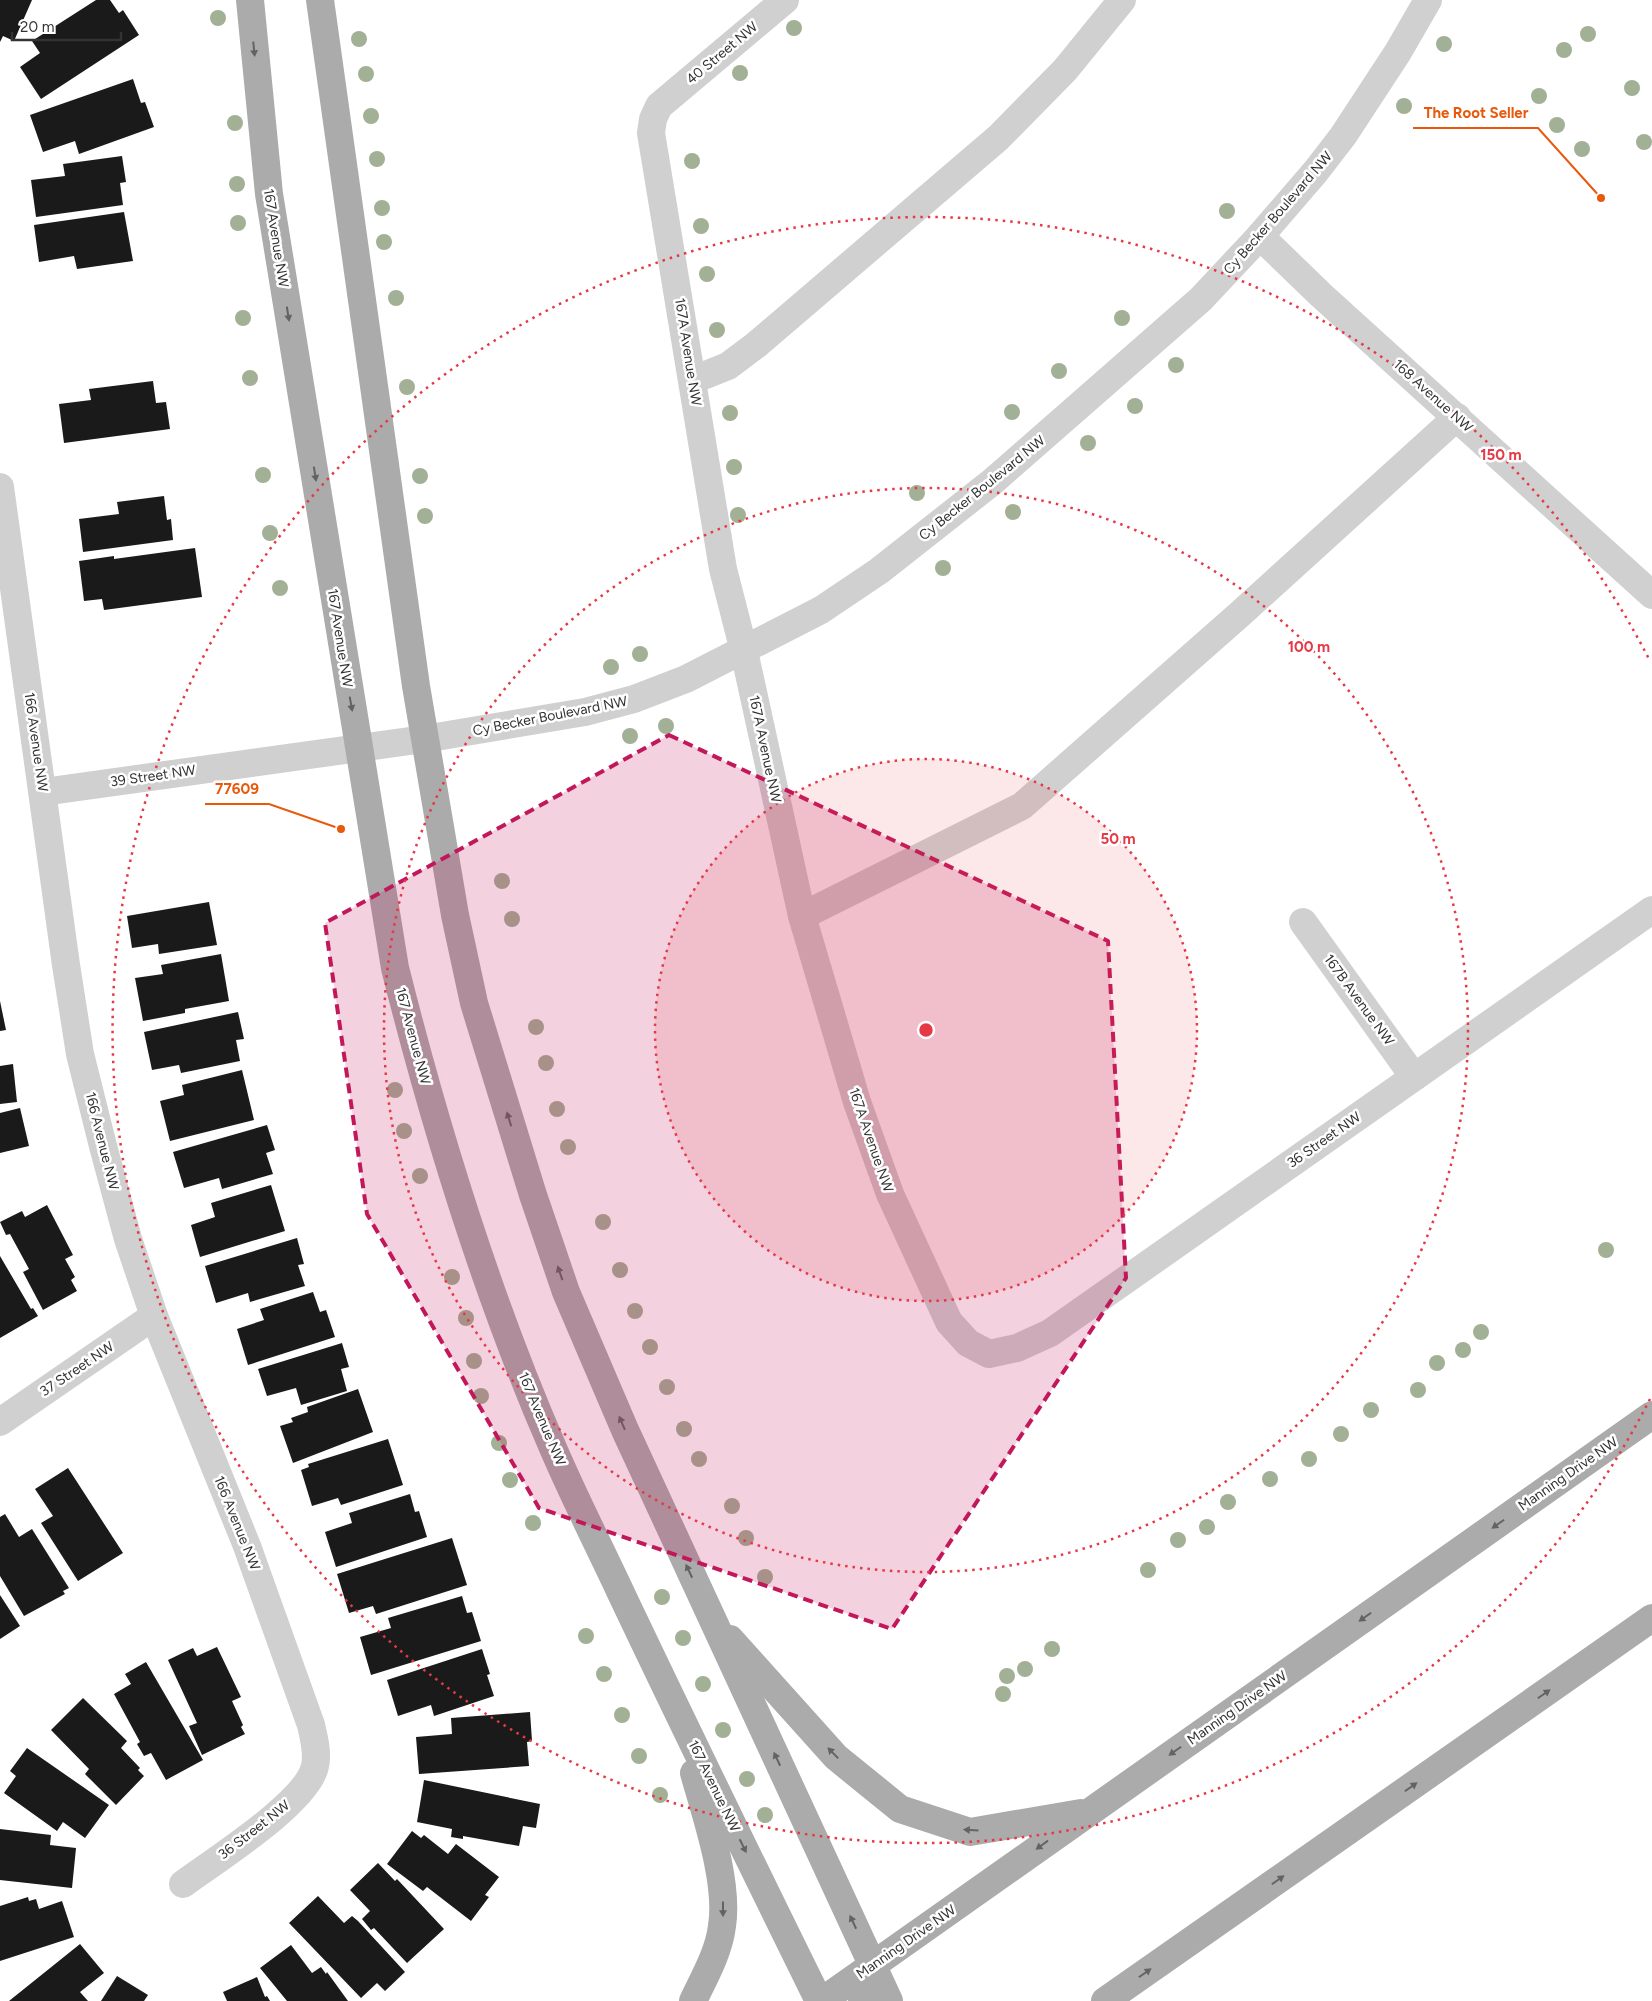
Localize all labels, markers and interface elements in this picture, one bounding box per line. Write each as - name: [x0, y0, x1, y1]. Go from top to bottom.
- scale bar: [12, 10, 121, 42]
- text: 20 m: [20, 18, 54, 36]
- street label: 40 Street NW: [683, 18, 762, 88]
- one-way arrow: [251, 41, 259, 57]
- callout: The Root Seller: [1413, 98, 1538, 128]
- text: The Root Seller: [1424, 104, 1529, 122]
- street label: Cy Becker Boulevard NW: [1220, 148, 1336, 278]
- street label: 167 Avenue NW: [260, 187, 292, 289]
- street label: 167A Avenue NW: [671, 297, 705, 408]
- one-way arrow: [285, 306, 293, 322]
- street label: 168 Avenue NW: [1390, 356, 1477, 436]
- street label: Cy Becker Boulevard NW: [916, 432, 1049, 544]
- text: 150 m: [1480, 446, 1522, 464]
- one-way arrow: [311, 466, 319, 482]
- street label: 167 Avenue NW: [324, 587, 356, 689]
- text: 100 m: [1288, 638, 1330, 656]
- street label: 166 Avenue NW: [21, 691, 51, 793]
- street label: Cy Becker Boulevard NW: [471, 693, 629, 739]
- street label: 167A Avenue NW: [745, 694, 785, 805]
- one-way arrow: [347, 696, 355, 712]
- street label: 39 Street NW: [109, 762, 197, 790]
- callout: 77609: [205, 774, 269, 804]
- text: 77609: [215, 780, 259, 798]
- text: 50 m: [1100, 830, 1136, 848]
- street label: 167B Avenue NW: [1320, 951, 1398, 1049]
- street label: 167 Avenue NW: [392, 986, 434, 1087]
- centre of rings: [917, 1021, 935, 1039]
- street label: 167A Avenue NW: [845, 1086, 897, 1195]
- street label: 166 Avenue NW: [82, 1090, 122, 1192]
- street label: 36 Street NW: [1284, 1108, 1365, 1172]
- one-way arrow: [505, 1111, 513, 1126]
- one-way arrow: [556, 1266, 563, 1281]
- street label: 37 Street NW: [37, 1338, 118, 1400]
- street label: 167 Avenue NW: [515, 1370, 570, 1469]
- one-way arrow: [617, 1416, 625, 1431]
- street label: Manning Drive NW: [1515, 1433, 1621, 1515]
- street label: 166 Avenue NW: [210, 1473, 264, 1573]
- one-way arrow: [1491, 1519, 1505, 1529]
- one-way arrow: [685, 1564, 693, 1578]
- one-way arrow: [1358, 1612, 1372, 1622]
- street label: Manning Drive NW: [1184, 1667, 1290, 1749]
- one-way arrow: [1537, 1689, 1551, 1699]
- street label: 167 Avenue NW: [684, 1737, 744, 1835]
- one-way arrow: [1168, 1746, 1182, 1756]
- one-way arrow: [827, 1747, 839, 1759]
- one-way arrow: [772, 1752, 780, 1766]
- one-way arrow: [1404, 1782, 1418, 1792]
- street label: 36 Street NW: [215, 1797, 294, 1863]
- one-way arrow: [963, 1826, 979, 1834]
- one-way arrow: [739, 1839, 748, 1854]
- one-way arrow: [1035, 1840, 1049, 1850]
- one-way arrow: [1271, 1875, 1285, 1885]
- one-way arrow: [718, 1901, 726, 1917]
- street label: Manning Drive NW: [853, 1901, 959, 1983]
- one-way arrow: [848, 1915, 856, 1929]
- one-way arrow: [1138, 1968, 1151, 1978]

